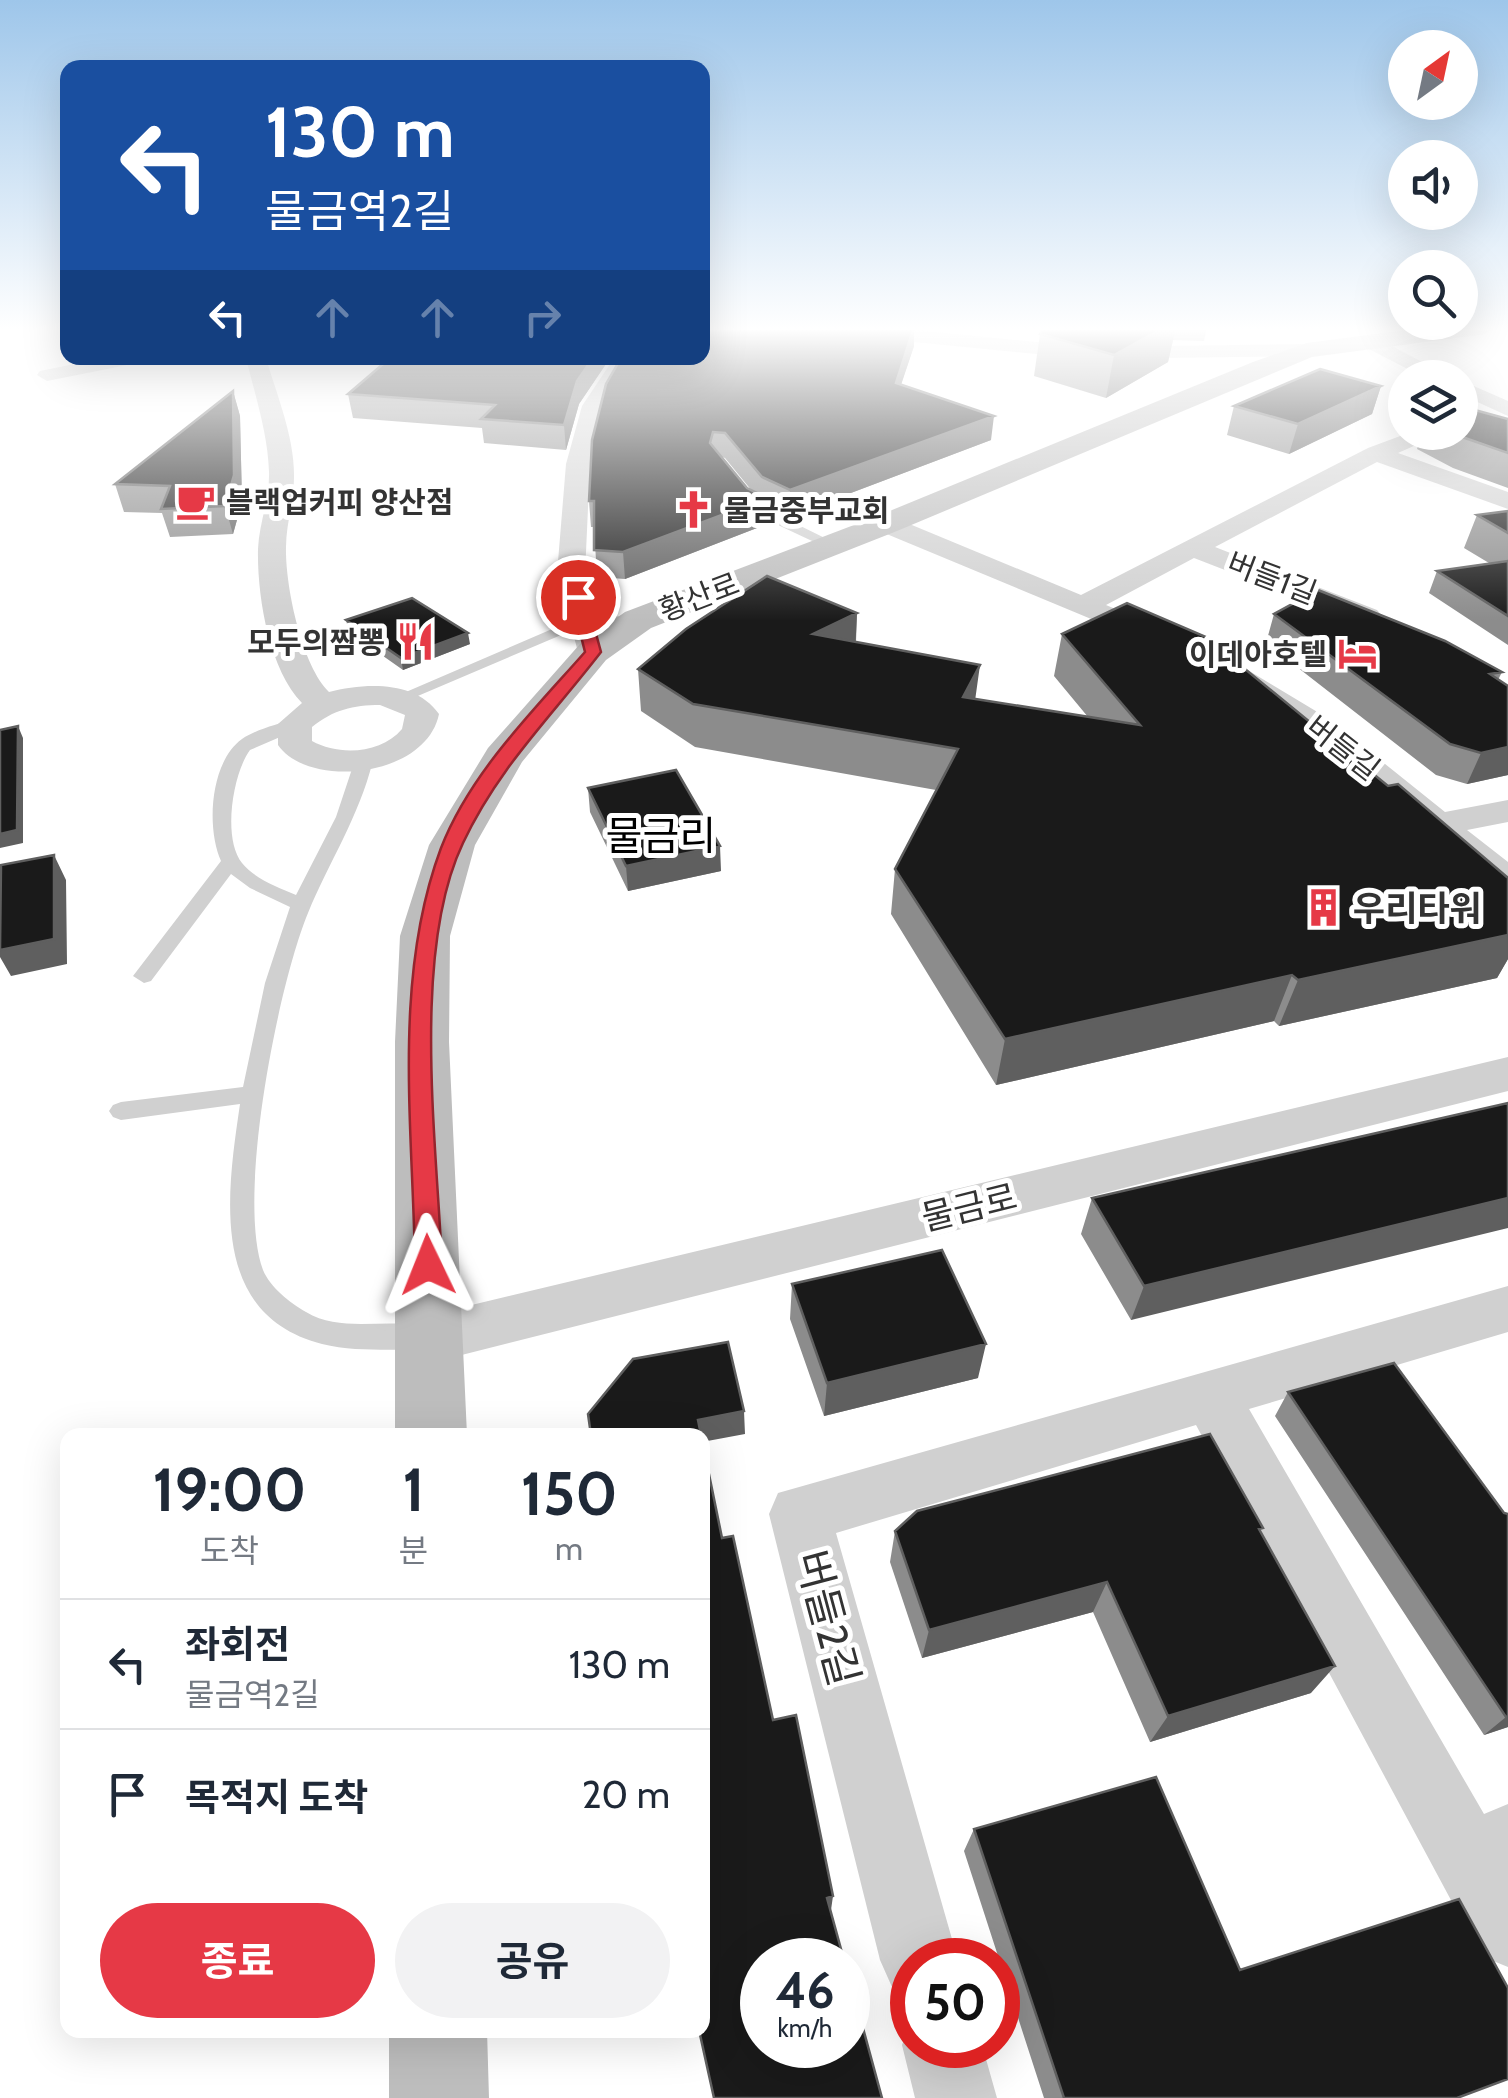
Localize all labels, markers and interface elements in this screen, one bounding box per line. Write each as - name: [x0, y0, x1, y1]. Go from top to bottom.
- north arrow: [1388, 30, 1478, 120]
- map controls: [1388, 30, 1478, 450]
- text: 130 m: [265, 89, 455, 175]
- icon: left: [100, 100, 230, 230]
- button: sound: [1388, 140, 1478, 230]
- text: 물금역2길: [265, 184, 454, 238]
- button: search: [1388, 250, 1478, 340]
- icon: left: [200, 290, 255, 345]
- icon: ahead: [305, 290, 360, 345]
- icon: ahead: [410, 290, 465, 345]
- icon: right: [515, 290, 570, 345]
- button: layers: [1388, 360, 1478, 450]
- cafe icon: 블랙업커피 양산점: [175, 481, 217, 523]
- place label: 블랙업커피 양산점: [226, 484, 454, 521]
- church icon: 물금중부교회: [673, 489, 715, 531]
- place label: 물금중부교회: [724, 492, 890, 529]
- street label: 버들1길: [1222, 544, 1322, 612]
- pin: [536, 555, 621, 640]
- street label: 황산로: [654, 565, 744, 629]
- icon: arrive: [551, 570, 606, 625]
- restaurant icon: 모두의짬뽕: [394, 621, 436, 663]
- place label: 모두의짬뽕: [247, 624, 385, 661]
- hotel icon: 이데아호텔: [1336, 633, 1378, 675]
- place label: 이데아호텔: [1189, 636, 1327, 673]
- street label: 버들길: [1299, 708, 1387, 788]
- district label: 물금리: [606, 811, 716, 860]
- building icon: 우리타워: [1302, 887, 1344, 929]
- place label: 우리타워: [1353, 887, 1482, 930]
- street label: 물금로: [917, 1174, 1021, 1240]
- position arrow: [376, 1213, 480, 1317]
- text: 19:00: [152, 1453, 306, 1526]
- text: 1: [403, 1453, 425, 1526]
- text: 150: [521, 1457, 618, 1530]
- text: m: [555, 1529, 583, 1568]
- text: 도착: [200, 1531, 259, 1570]
- text: 분: [399, 1531, 428, 1570]
- street label: 버들2길: [785, 1545, 871, 1691]
- text: 좌회전: [185, 1621, 290, 1668]
- icon: left: [100, 1637, 155, 1692]
- text: 130 m: [569, 1641, 670, 1688]
- text: 물금역2길: [185, 1675, 320, 1714]
- icon: arrive: [100, 1767, 155, 1822]
- text: 20 m: [582, 1771, 670, 1818]
- text: 목적지 도착: [185, 1774, 368, 1821]
- button: 종료: [100, 1903, 375, 2018]
- button: 공유: [395, 1903, 670, 2018]
- speed limit sign: 50: [890, 1938, 1020, 2068]
- text: 46: [775, 1960, 835, 2021]
- text: km/h: [778, 2013, 832, 2043]

